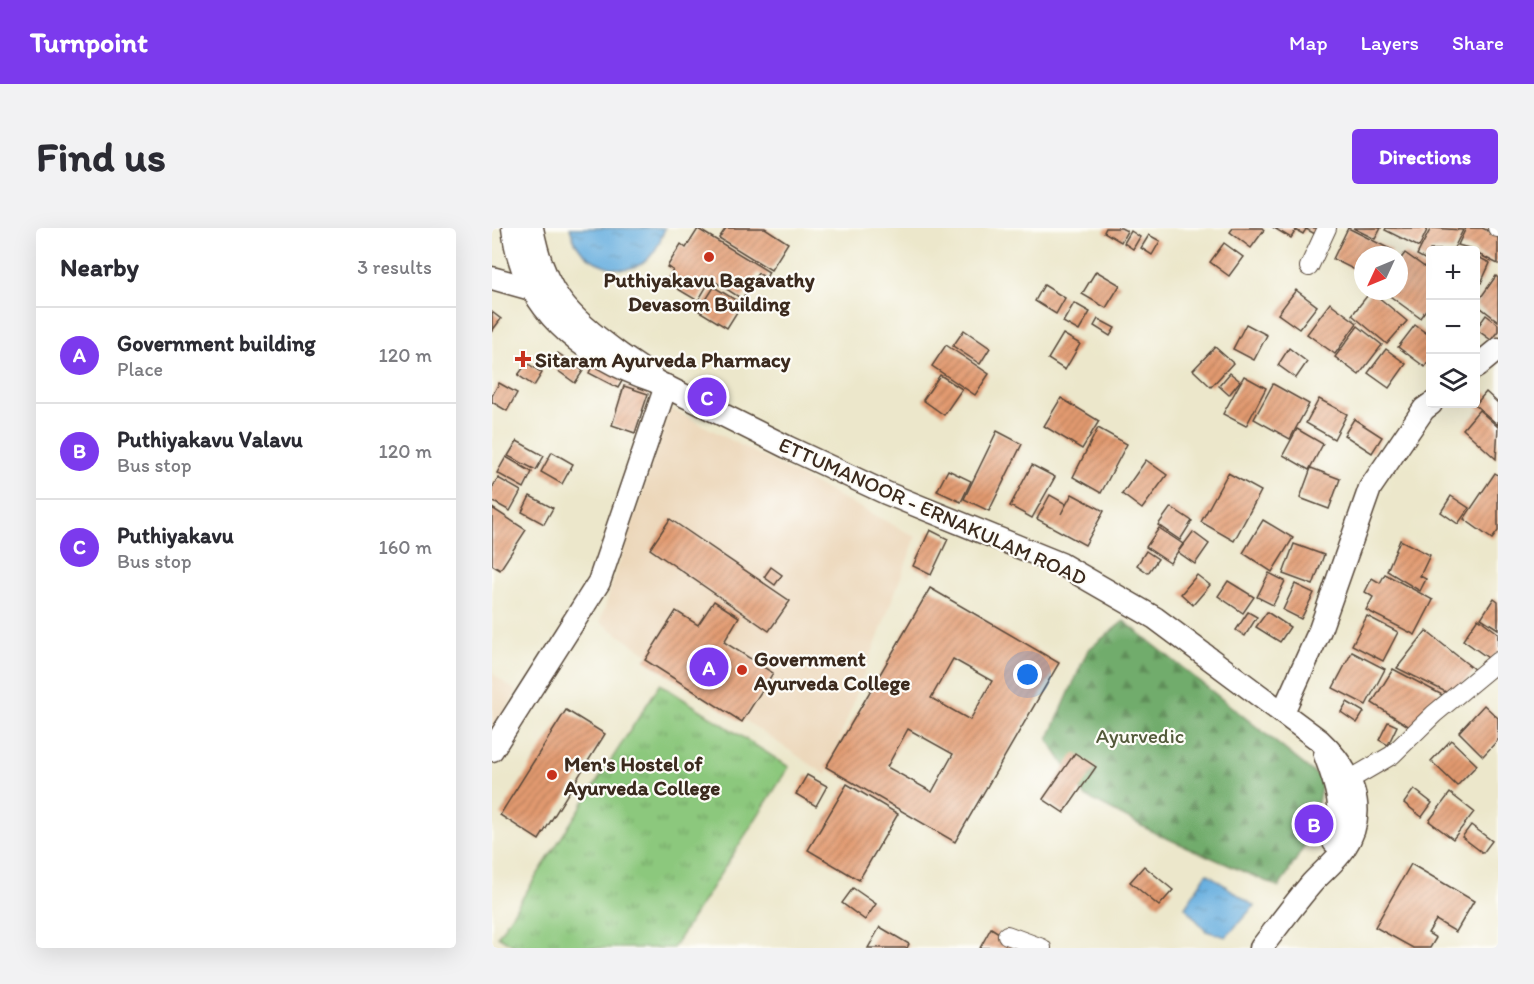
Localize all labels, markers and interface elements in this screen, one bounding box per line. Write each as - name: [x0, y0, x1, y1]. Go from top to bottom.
- text: Turnpoint: [30, 25, 148, 59]
- text: Map: [1289, 30, 1328, 55]
- text: Layers: [1361, 30, 1419, 55]
- text: Share: [1452, 30, 1504, 55]
- button: Directions: [1352, 129, 1498, 184]
- text: Find us: [36, 131, 166, 182]
- north arrow: [1354, 246, 1408, 300]
- map controls: [1426, 246, 1480, 408]
- button: +: [1426, 246, 1480, 300]
- marker: Puthiyakavu Bagavathy Devasom Building: [702, 250, 716, 264]
- text: Nearby: [60, 251, 139, 283]
- text: 3 results: [357, 255, 432, 279]
- place label: Puthiyakavu Bagavathy Devasom Building: [603, 267, 815, 317]
- button: −: [1426, 300, 1480, 354]
- text: Government building: [117, 330, 316, 357]
- text: A: [73, 343, 86, 367]
- text: 120 m: [379, 343, 432, 367]
- place label: Sitaram Ayurveda Pharmacy: [535, 347, 792, 373]
- marker: Sitaram Ayurveda Pharmacy: [516, 352, 530, 366]
- button: layers: [1426, 354, 1480, 408]
- text: Place: [117, 357, 163, 381]
- pin: C: [688, 374, 726, 420]
- text: Puthiyakavu Valavu: [117, 426, 303, 453]
- street label: ETTUMANOOR - ERNAKULAM ROAD: [775, 432, 1091, 590]
- text: B: [73, 439, 86, 463]
- text: 120 m: [379, 439, 432, 463]
- text: Bus stop: [117, 453, 192, 477]
- text: Puthiyakavu: [117, 522, 234, 549]
- text: C: [73, 535, 86, 559]
- text: 160 m: [379, 535, 432, 559]
- text: Bus stop: [117, 549, 192, 573]
- pin: A: [690, 644, 728, 690]
- place label: Government Ayurveda College: [753, 646, 910, 696]
- your location: [1013, 660, 1042, 689]
- marker: Government Ayurveda College: [735, 663, 749, 677]
- park label: Ayurvedic: [1096, 723, 1184, 748]
- place label: Men's Hostel of Ayurveda College: [563, 751, 720, 801]
- marker: Men's Hostel of Ayurveda College: [545, 768, 559, 782]
- pin: B: [1294, 802, 1334, 846]

